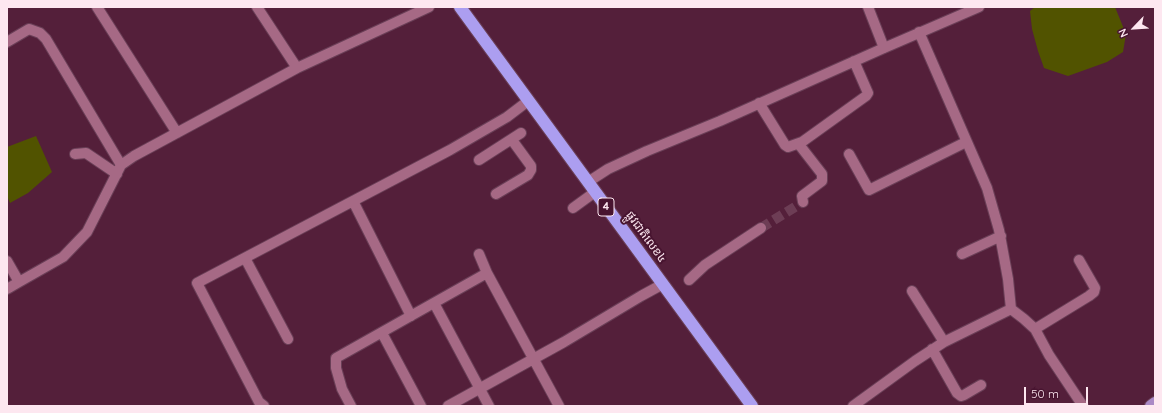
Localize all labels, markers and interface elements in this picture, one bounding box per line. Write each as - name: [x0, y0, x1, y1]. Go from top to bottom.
- north arrow: [1114, 8, 1154, 48]
- text: N: [1115, 26, 1131, 40]
- road number: 4: [598, 198, 614, 216]
- street label: ផ្លូវជាតិលេខ៤: [623, 208, 669, 266]
- scale bar: [1026, 379, 1090, 405]
- text: 50 m: [1031, 386, 1059, 401]

